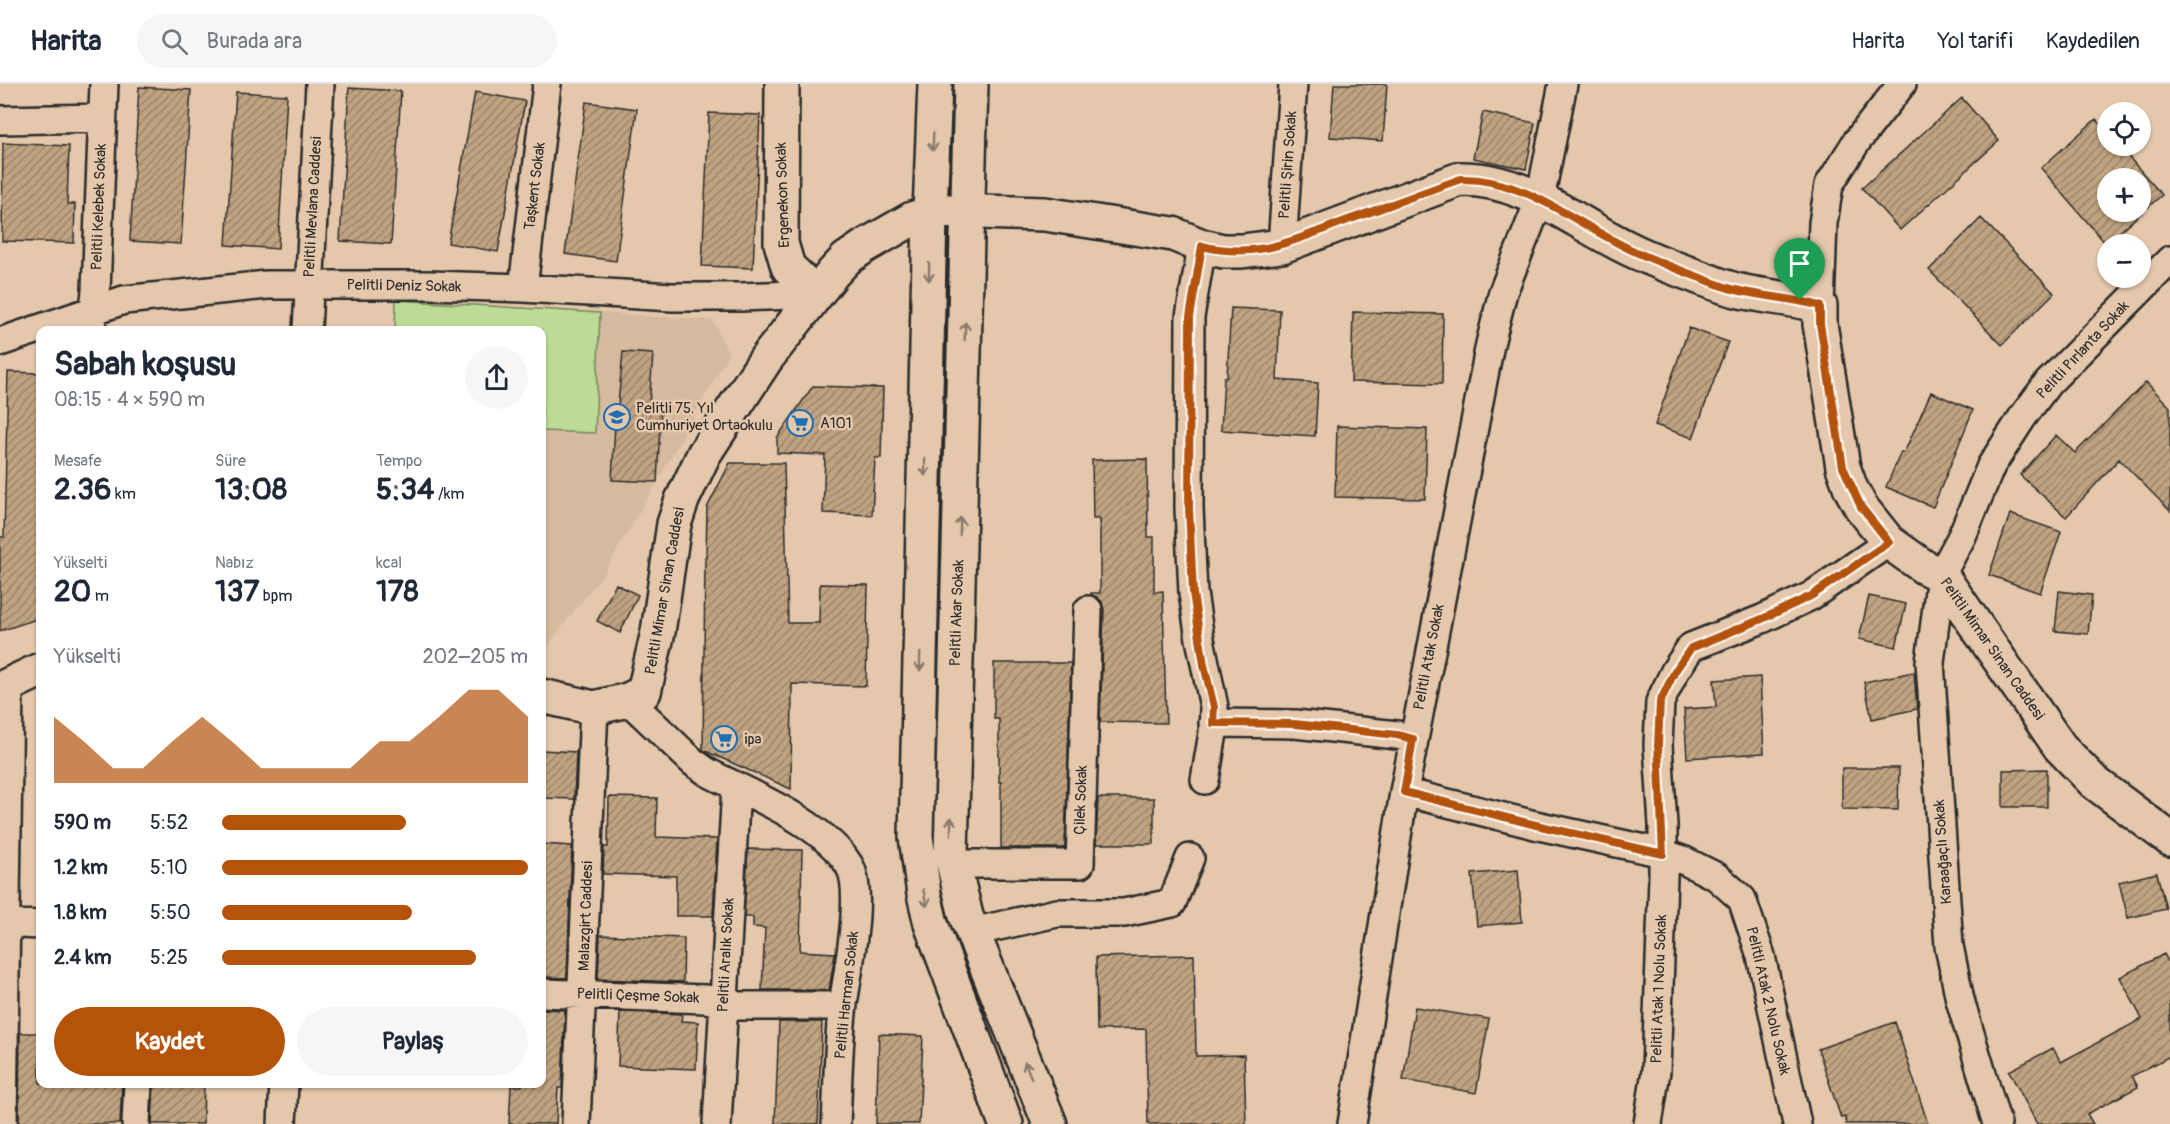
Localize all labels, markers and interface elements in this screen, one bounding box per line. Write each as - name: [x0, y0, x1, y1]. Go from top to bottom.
- search box: [137, 14, 557, 68]
- text: Harita: [30, 24, 101, 59]
- icon: search: [158, 25, 191, 58]
- text: Burada ara: [206, 27, 302, 55]
- text: Harita: [1851, 28, 1905, 55]
- text: Yol tarifi: [1938, 28, 2013, 55]
- text: Kaydedilen: [2046, 28, 2140, 55]
- map controls: [2097, 102, 2151, 288]
- button: locate: [2097, 102, 2151, 156]
- street label: Pelitli Şirin Sokak: [1275, 110, 1301, 220]
- one-way arrow: [927, 132, 938, 152]
- street label: Pelitli Mevlana Caddesi: [300, 136, 326, 278]
- street label: Taşkent Sokak: [520, 140, 550, 231]
- street label: Ergenekon Sokak: [772, 141, 794, 248]
- street label: Pelitli Kelebek Sokak: [87, 142, 111, 271]
- button: +: [2097, 168, 2151, 222]
- button: −: [2097, 234, 2151, 288]
- pin: [1774, 238, 1825, 300]
- icon: arrive: [1783, 247, 1816, 280]
- one-way arrow: [923, 261, 935, 281]
- street label: Pelitli Deniz Sokak: [346, 275, 462, 297]
- street label: Pelitli Pırlanta Sokak: [2033, 296, 2134, 403]
- one-way arrow: [959, 321, 971, 341]
- text: Sabah koşusu: [54, 344, 236, 385]
- button: share: [465, 346, 528, 409]
- text: 08:15 · 4 × 590 m: [54, 387, 205, 412]
- place label: Pelitli 75. Yıl Cumhuriyet Ortaokulu: [636, 399, 773, 435]
- school or university icon: Pelitli 75. Yıl Cumhuriyet Ortaokulu: [602, 402, 632, 432]
- supermarket icon: A101: [785, 408, 815, 438]
- place label: A101: [820, 414, 852, 433]
- text: Mesafe: [54, 451, 101, 471]
- text: Süre: [215, 451, 246, 471]
- text: Tempo: [376, 451, 422, 471]
- one-way arrow: [919, 456, 930, 476]
- text: 2.36: [54, 471, 112, 508]
- text: 13:08: [215, 471, 287, 508]
- text: 5:34: [376, 471, 434, 508]
- text: km: [112, 484, 136, 504]
- text: /km: [434, 484, 465, 504]
- street label: Pelitli Mimar Sinan Caddesi: [641, 506, 689, 676]
- one-way arrow: [954, 516, 965, 536]
- text: Yükselti: [54, 553, 107, 573]
- text: Nabız: [215, 553, 254, 573]
- text: kcal: [376, 553, 402, 573]
- street label: Pelitli Akar Sokak: [946, 559, 968, 667]
- text: 20: [54, 573, 91, 610]
- text: 137: [215, 573, 259, 610]
- text: 178: [376, 573, 419, 610]
- street label: Pelitli Mimar Sinan Caddesi: [1936, 574, 2048, 724]
- text: m: [91, 586, 109, 606]
- text: bpm: [259, 586, 292, 606]
- street label: Pelitli Atak Sokak: [1409, 602, 1449, 712]
- text: Yükselti: [54, 644, 121, 669]
- text: 202–205 m: [422, 644, 528, 669]
- one-way arrow: [915, 651, 926, 671]
- supermarket icon: ipa: [709, 724, 739, 754]
- place label: ipa: [744, 730, 762, 749]
- street label: Çilek Sokak: [1070, 764, 1092, 835]
- street label: Karaağaçlı Sokak: [1930, 798, 1956, 905]
- text: 590 m: [54, 810, 111, 835]
- text: 5:52: [150, 810, 188, 835]
- one-way arrow: [946, 816, 957, 836]
- text: 1.2 km: [54, 855, 108, 880]
- text: 5:10: [150, 855, 188, 880]
- street label: Malazgirt Caddesi: [575, 861, 597, 971]
- one-way arrow: [920, 888, 931, 907]
- street label: Pelitli Aralık Sokak: [714, 897, 739, 1013]
- text: 1.8 km: [54, 900, 107, 925]
- text: 5:50: [150, 900, 191, 925]
- street label: Pelitli Atak 1 Nolu Sokak: [1647, 913, 1671, 1064]
- street label: Pelitli Atak 2 Nolu Sokak: [1742, 925, 1794, 1078]
- street label: Pelitli Harman Sokak: [831, 929, 863, 1060]
- text: 2.4 km: [54, 945, 112, 970]
- text: 5:25: [150, 945, 188, 970]
- street label: Pelitli Çeşme Sokak: [576, 984, 700, 1008]
- button: Kaydet: [54, 1007, 285, 1076]
- button: Paylaş: [297, 1007, 528, 1076]
- one-way arrow: [1022, 1061, 1033, 1080]

